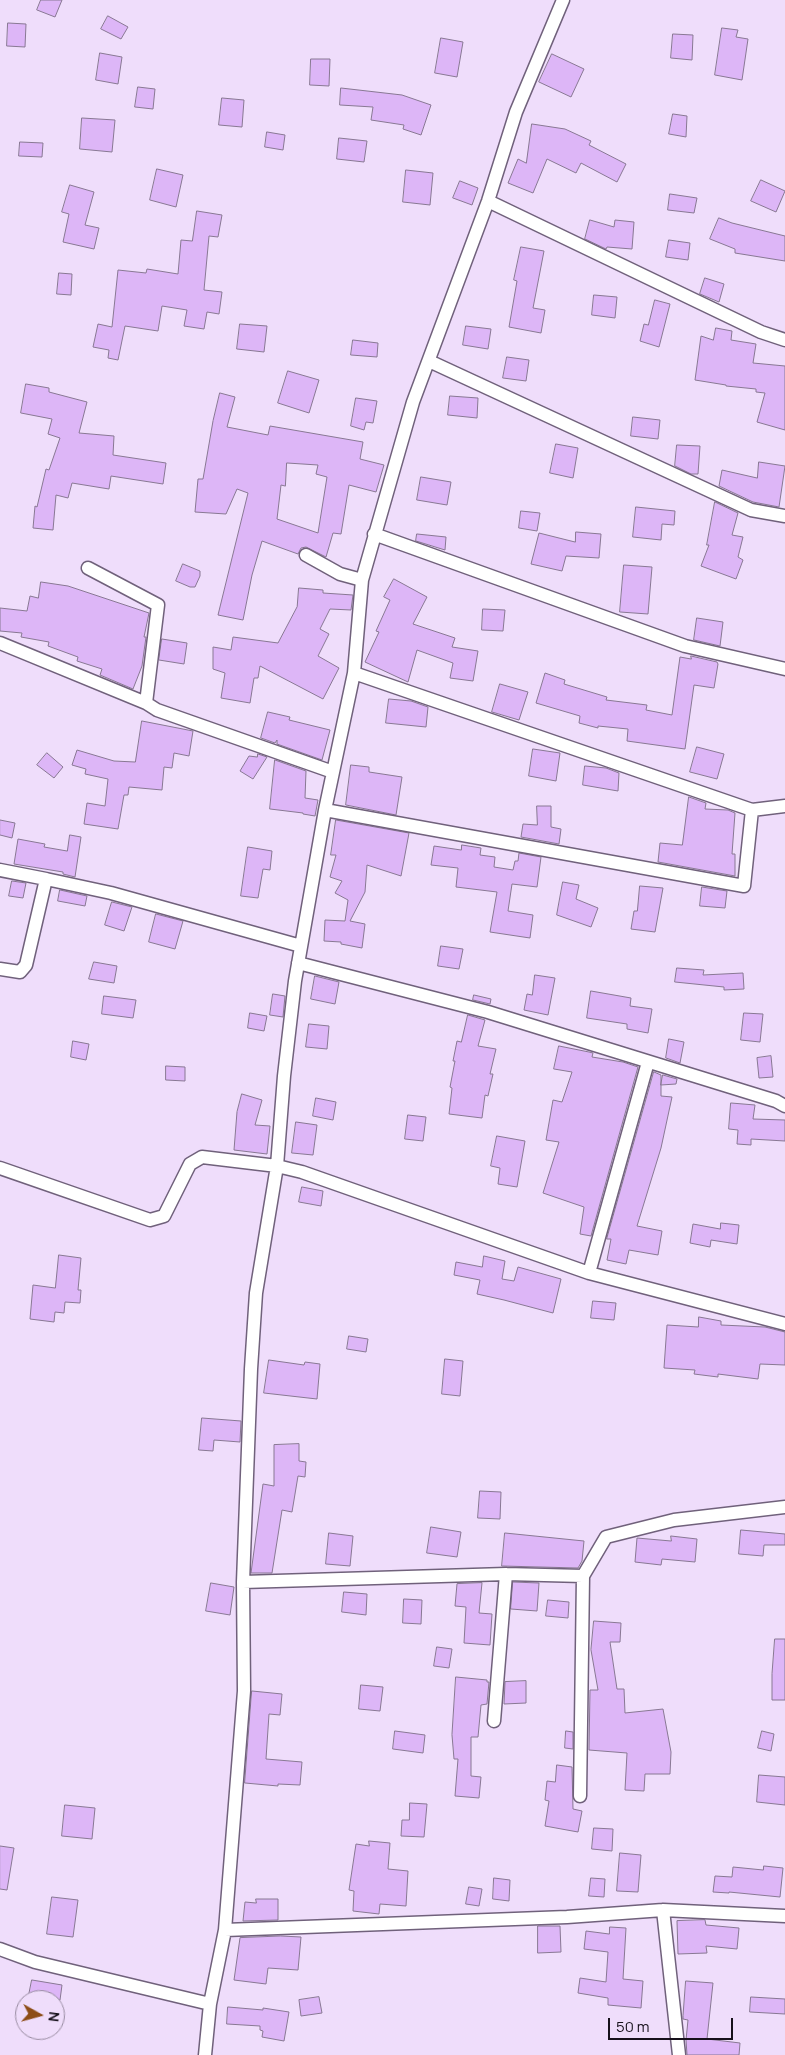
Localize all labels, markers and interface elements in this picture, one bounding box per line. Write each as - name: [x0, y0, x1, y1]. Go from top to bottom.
- north arrow: [15, 1990, 65, 2040]
- scale bar: [610, 2008, 735, 2040]
- text: N: [44, 2011, 64, 2023]
- text: 50 m: [616, 2016, 650, 2037]

